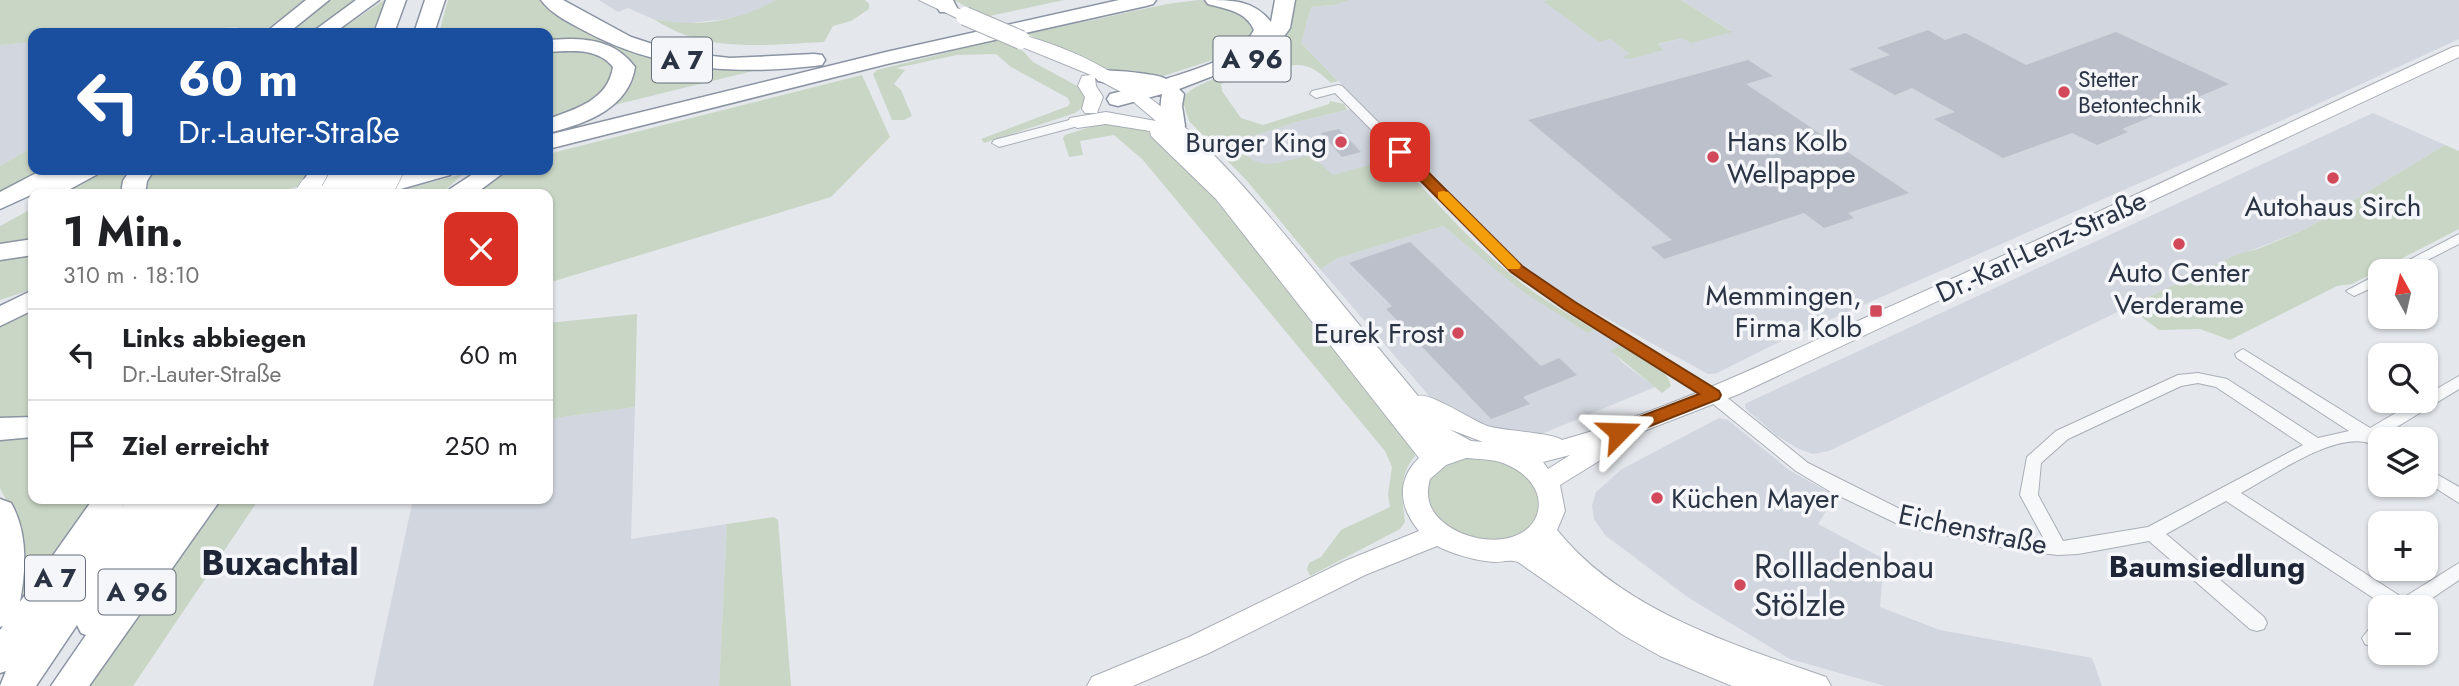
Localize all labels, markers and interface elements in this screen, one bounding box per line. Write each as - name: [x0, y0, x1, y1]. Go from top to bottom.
- road number: A 96: [1214, 36, 1290, 82]
- road number: A 7: [652, 38, 712, 82]
- text: 60 m: [178, 44, 298, 114]
- icon: left: [63, 56, 154, 147]
- place label: Stetter Betontechnik: [2078, 62, 2202, 122]
- marker: Stetter Betontechnik: [2056, 84, 2072, 100]
- text: Dr.-Lauter-Straße: [178, 109, 400, 155]
- place label: Hans Kolb Wellpappe: [1727, 121, 1856, 194]
- place label: Burger King: [1185, 122, 1327, 163]
- pin: [1370, 122, 1430, 182]
- icon: arrive: [1381, 133, 1419, 171]
- marker: Burger King: [1333, 134, 1349, 150]
- marker: Hans Kolb Wellpappe: [1705, 149, 1721, 165]
- marker: Autohaus Sirch: [2325, 170, 2341, 186]
- street label: Dr.-Karl-Lenz-Straße: [1929, 180, 2153, 313]
- place label: Autohaus Sirch: [2244, 186, 2422, 227]
- text: 1 Min.: [63, 201, 184, 262]
- button: close: [444, 212, 518, 286]
- marker: Auto Center Verderame: [2171, 236, 2187, 252]
- place label: Auto Center Verderame: [2108, 252, 2250, 325]
- text: 310 m · 18:10: [63, 258, 199, 292]
- north arrow: [2368, 259, 2438, 329]
- map controls: [2368, 259, 2438, 665]
- place label: Memmingen, Firma Kolb: [1706, 275, 1862, 348]
- marker: Memmingen, Firma Kolb: [1868, 303, 1884, 319]
- place label: Eurek Frost: [1314, 313, 1444, 354]
- text: Links abbiegen: [122, 319, 306, 357]
- marker: Eurek Frost: [1450, 325, 1466, 341]
- icon: left: [63, 336, 101, 374]
- text: 60 m: [459, 336, 518, 374]
- button: search: [2368, 343, 2438, 413]
- text: Dr.-Lauter-Straße: [122, 357, 281, 391]
- position arrow: [1582, 395, 1656, 469]
- icon: arrive: [63, 427, 101, 465]
- text: Ziel erreicht: [122, 427, 269, 465]
- text: 250 m: [445, 427, 518, 465]
- button: layers: [2368, 427, 2438, 497]
- place label: Küchen Mayer: [1671, 478, 1839, 519]
- marker: Küchen Mayer: [1649, 490, 1665, 506]
- street label: Eichenstraße: [1895, 494, 2051, 565]
- button: +: [2368, 511, 2438, 581]
- district label: Buxachtal: [201, 538, 359, 588]
- place label: Rollladenbau Stölzle: [1754, 543, 1934, 628]
- district label: Baumsiedlung: [2109, 545, 2305, 588]
- road number: A 7: [25, 556, 85, 600]
- road number: A 96: [99, 570, 176, 614]
- marker: Rollladenbau Stölzle: [1732, 577, 1748, 593]
- button: −: [2368, 595, 2438, 665]

